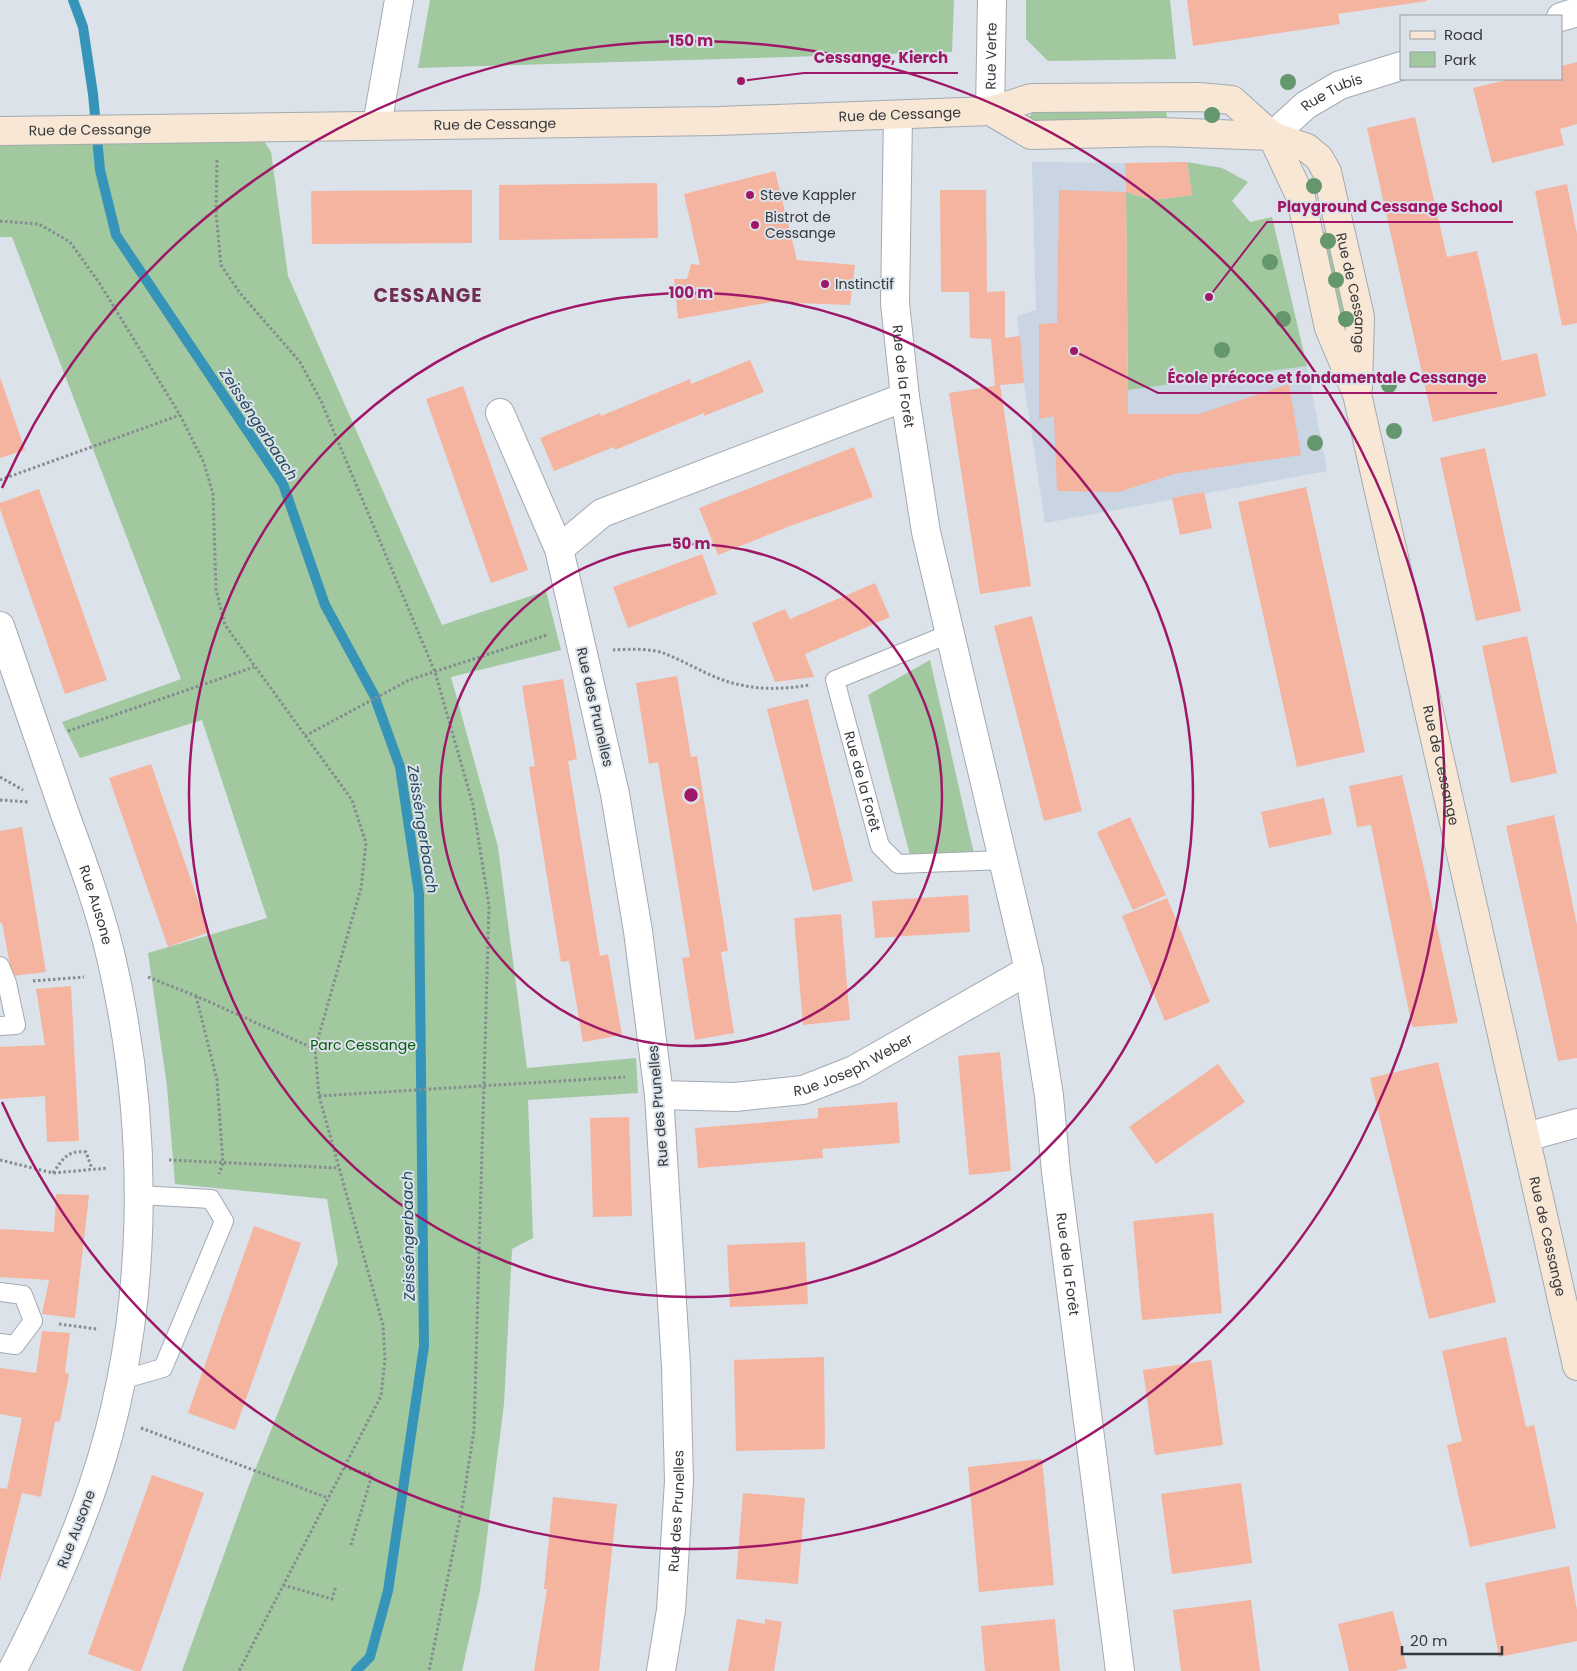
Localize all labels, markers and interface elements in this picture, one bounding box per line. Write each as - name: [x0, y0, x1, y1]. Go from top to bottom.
- legend: [1400, 15, 1562, 80]
- street label: Rue Verte: [980, 22, 1002, 90]
- text: Road: [1444, 24, 1483, 45]
- text: 150 m: [669, 30, 713, 51]
- callout: Cessange, Kierch: [804, 43, 958, 73]
- text: Cessange, Kierch: [814, 47, 948, 68]
- text: Park: [1444, 49, 1476, 70]
- street label: Rue Tubis: [1296, 69, 1365, 115]
- street label: Rue de Cessange: [838, 102, 962, 127]
- street label: Rue de Cessange: [434, 113, 557, 135]
- street label: Rue de Cessange: [29, 119, 152, 141]
- place label: Steve Kappler: [760, 185, 856, 205]
- marker: Steve Kappler: [744, 189, 756, 201]
- callout: Playground Cessange School: [1267, 192, 1513, 222]
- text: Playground Cessange School: [1277, 196, 1503, 217]
- place label: Bistrot de Cessange: [765, 207, 836, 243]
- marker: Bistrot de Cessange: [749, 219, 761, 231]
- street label: Rue de Cessange: [1331, 231, 1370, 354]
- place label: Instinctif: [835, 274, 894, 294]
- marker: Instinctif: [819, 278, 831, 290]
- district label: CESSANGE: [373, 282, 483, 309]
- text: 100 m: [669, 282, 713, 303]
- street label: Rue de la Forêt: [887, 324, 920, 429]
- water label: Zeisséngerbaach: [214, 363, 303, 484]
- callout: École précoce et fondamentale Cessange: [1158, 363, 1497, 393]
- text: École précoce et fondamentale Cessange: [1168, 367, 1487, 388]
- text: 50 m: [672, 533, 710, 554]
- street label: Rue des Prunelles: [572, 645, 618, 769]
- street label: Rue de Cessange: [1418, 703, 1464, 828]
- street label: Rue de la Forêt: [839, 729, 886, 834]
- water label: Zeisséngerbaach: [402, 762, 444, 895]
- centre of rings: [682, 786, 700, 804]
- street label: Rue Ausone: [74, 862, 118, 947]
- street label: Rue Joseph Weber: [793, 1029, 916, 1101]
- park label: Parc Cessange: [310, 1035, 416, 1055]
- street label: Rue des Prunelles: [643, 1044, 673, 1168]
- water label: Zeisséngerbaach: [396, 1171, 420, 1302]
- street label: Rue de Cessange: [1524, 1174, 1571, 1299]
- street label: Rue de la Forêt: [1051, 1212, 1084, 1317]
- street label: Rue des Prunelles: [663, 1450, 689, 1573]
- street label: Rue Ausone: [52, 1487, 100, 1571]
- scale bar: [1402, 1624, 1502, 1656]
- text: 20 m: [1410, 1630, 1448, 1651]

